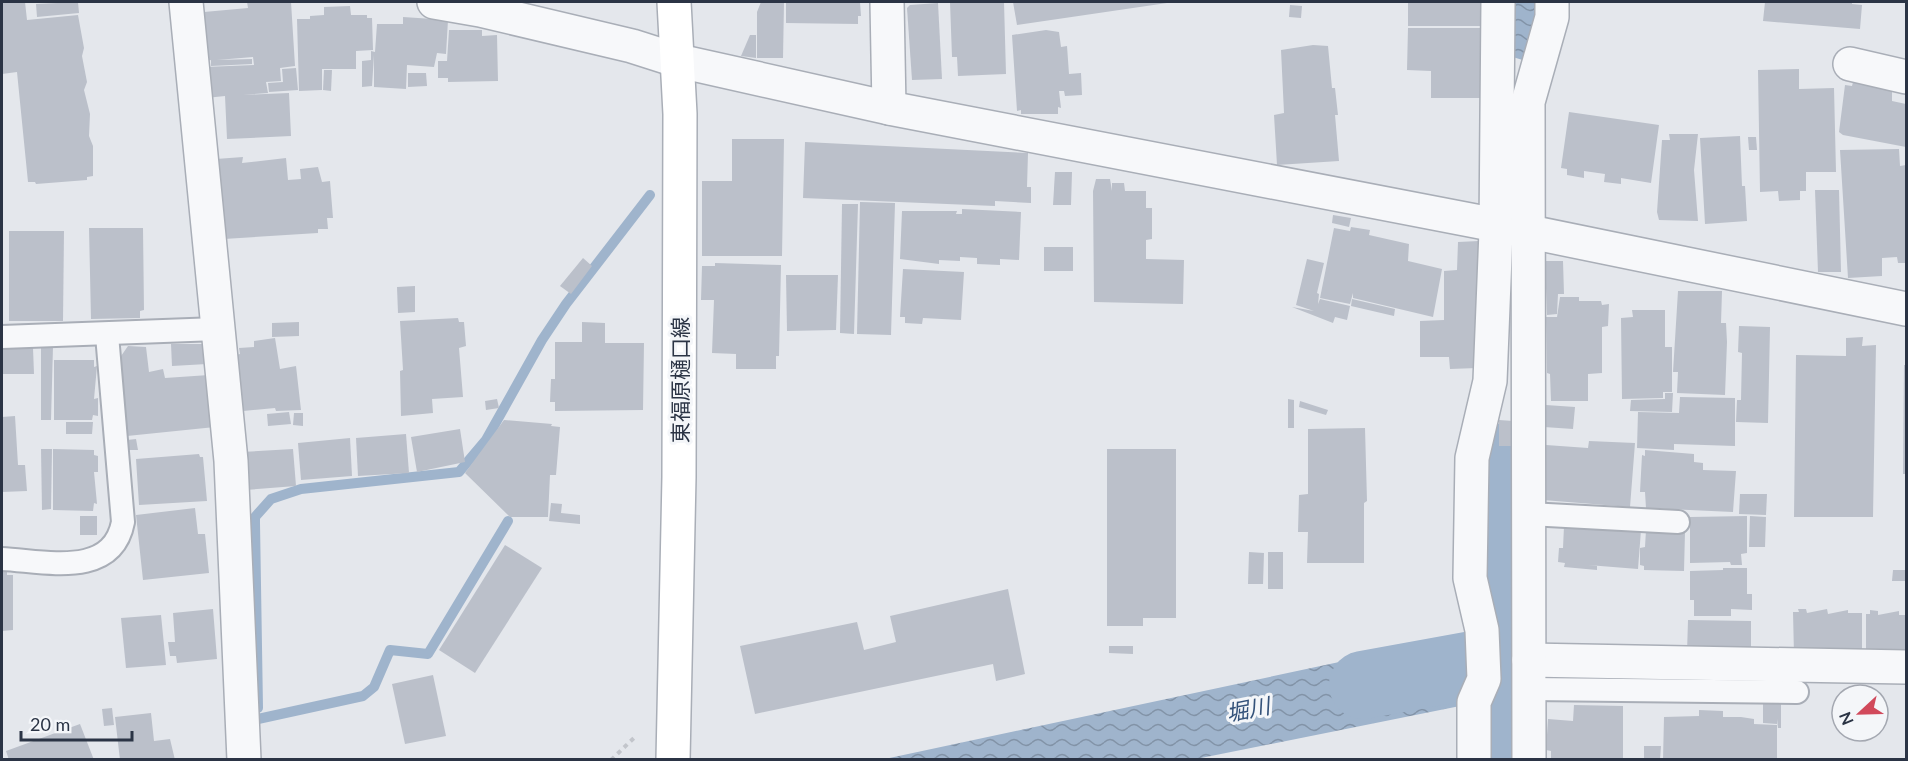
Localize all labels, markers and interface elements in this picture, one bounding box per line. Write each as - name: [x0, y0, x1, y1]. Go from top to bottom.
- street label: 東福原樋口線: [667, 317, 692, 443]
- north arrow: [1830, 683, 1890, 743]
- water label: 堀川: [1224, 691, 1274, 726]
- scale bar: [21, 704, 132, 742]
- text: N: [1835, 710, 1857, 728]
- text: 20 m: [30, 713, 70, 735]

